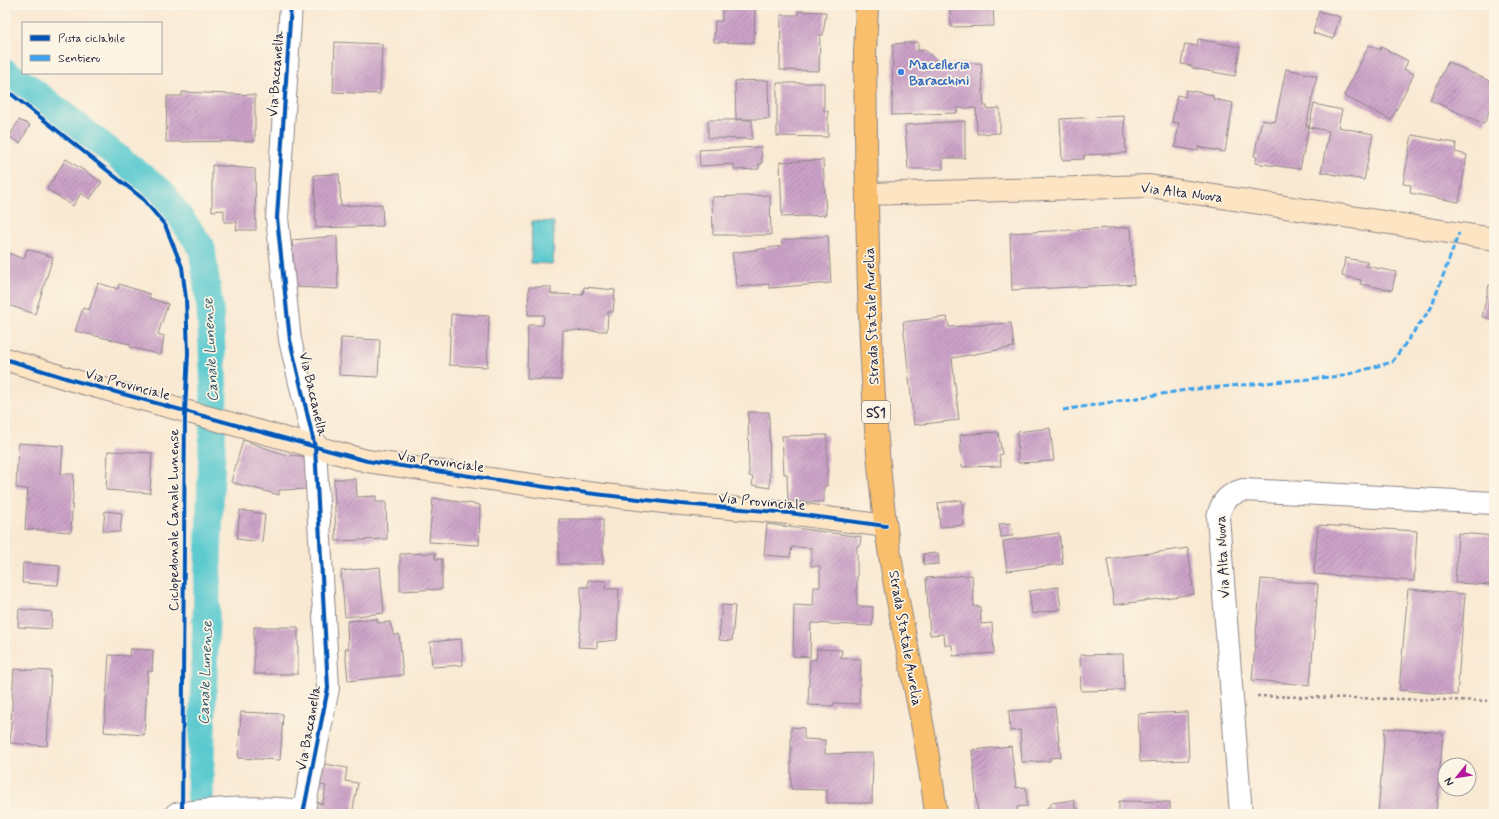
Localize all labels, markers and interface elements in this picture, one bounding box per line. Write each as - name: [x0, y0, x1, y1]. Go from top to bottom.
- legend: [22, 22, 162, 74]
- street label: Via Baccanella: [264, 30, 288, 118]
- text: Pista ciclabile: [58, 31, 125, 47]
- text: Sentiero: [58, 51, 101, 67]
- place label: Macelleria Baracchini: [909, 56, 970, 90]
- marker: Macelleria Baracchini: [896, 67, 906, 77]
- street label: Via Alta Nuova: [1140, 179, 1224, 207]
- street label: Strada Statale Aurelia: [861, 247, 883, 385]
- water label: Canale Lunense: [198, 296, 224, 403]
- street label: Via Baccanella: [295, 350, 332, 439]
- street label: Via Provinciale: [83, 365, 172, 405]
- road number: SS1: [862, 401, 890, 423]
- street label: Ciclopedonale Canale Lunense: [165, 428, 183, 611]
- street label: Via Provinciale: [396, 447, 486, 477]
- street label: Via Provinciale: [718, 489, 806, 515]
- street label: Via Alta Nuova: [1212, 515, 1234, 599]
- street label: Strada Statale Aurelia: [884, 569, 926, 707]
- water label: Canale Lunense: [194, 620, 218, 726]
- street label: Via Baccanella: [293, 684, 325, 772]
- north arrow: [1437, 757, 1477, 797]
- text: N: [1441, 775, 1457, 788]

